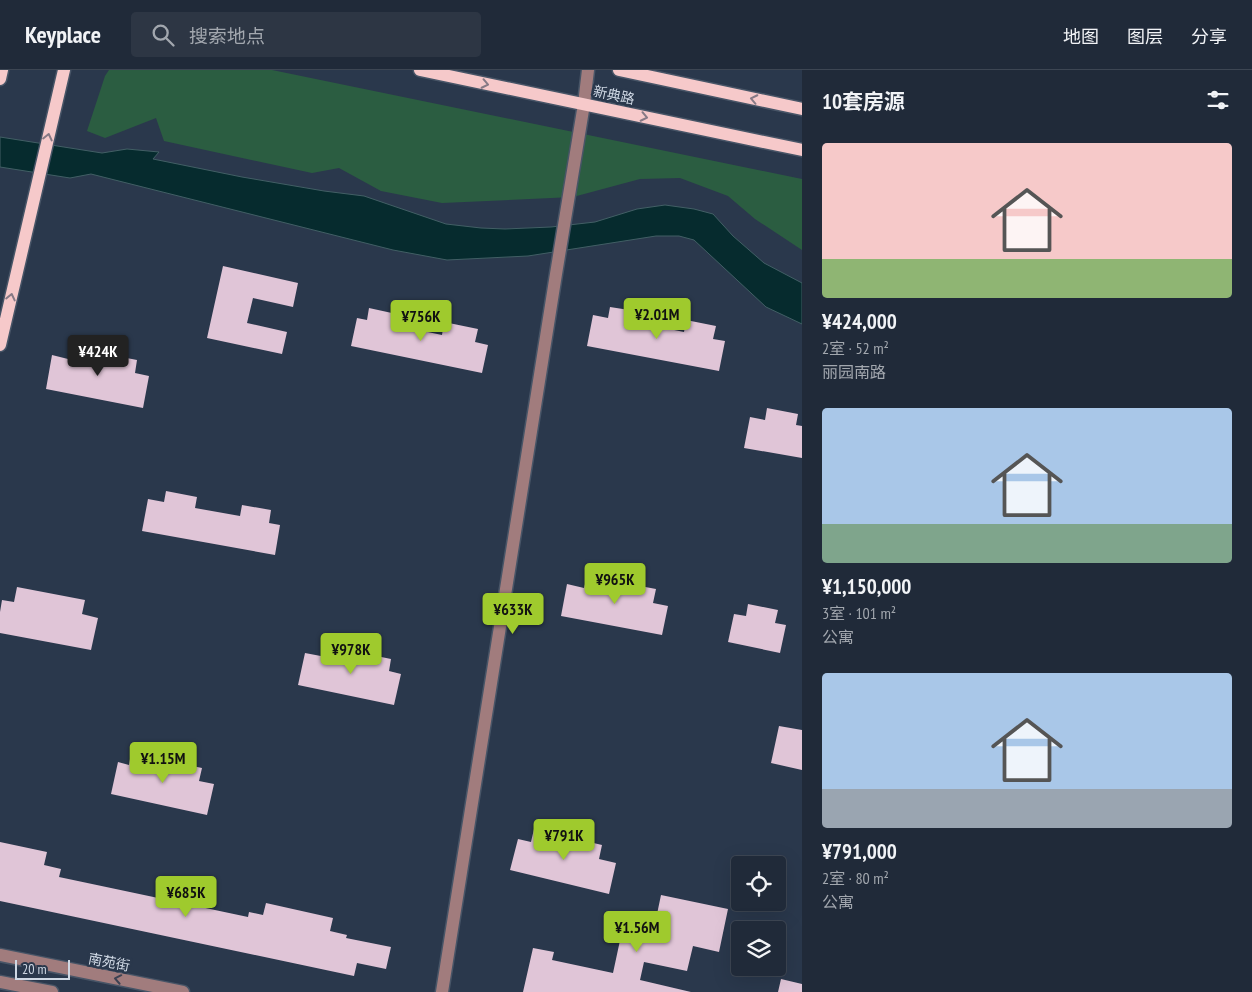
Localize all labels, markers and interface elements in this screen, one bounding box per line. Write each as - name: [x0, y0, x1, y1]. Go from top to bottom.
- search box: [131, 12, 481, 57]
- text: Keyplace: [25, 19, 101, 50]
- icon: search: [149, 21, 177, 49]
- text: 搜索地点: [189, 24, 265, 48]
- text: 地图: [1063, 25, 1099, 48]
- text: 图层: [1127, 25, 1163, 48]
- text: 分享: [1191, 25, 1227, 48]
- one-way arrow: [481, 78, 489, 88]
- street label: 新典路: [592, 82, 636, 108]
- icon: filters: [1204, 86, 1232, 114]
- text: 10套房源: [822, 88, 905, 115]
- one-way arrow: [750, 94, 759, 105]
- one-way arrow: [640, 111, 649, 122]
- one-way arrow: [42, 133, 53, 142]
- icon: home: [982, 175, 1072, 265]
- one-way arrow: [5, 293, 16, 302]
- pin: ¥2.01M: [616, 298, 698, 340]
- pin: ¥756K: [386, 300, 456, 342]
- text: ¥2.01M: [635, 304, 679, 324]
- text: ¥756K: [402, 306, 440, 326]
- text: ¥424,000: [822, 308, 897, 335]
- pin: ¥424K: [63, 334, 133, 377]
- text: 2室 · 52 m²: [822, 338, 889, 358]
- text: ¥424K: [79, 341, 117, 361]
- text: 丽园南路: [822, 362, 886, 382]
- icon: home: [982, 440, 1072, 530]
- pin: ¥965K: [580, 562, 650, 605]
- text: ¥965K: [596, 569, 634, 589]
- text: ¥1,150,000: [822, 573, 911, 600]
- pin: ¥633K: [478, 592, 548, 635]
- text: ¥633K: [494, 599, 532, 619]
- text: 3室 · 101 m²: [822, 603, 896, 623]
- text: 公寓: [822, 627, 854, 647]
- pin: ¥978K: [316, 632, 386, 675]
- text: ¥978K: [332, 639, 370, 659]
- icon: home: [982, 705, 1072, 795]
- pin: ¥1.15M: [122, 742, 204, 784]
- text: ¥1.15M: [141, 748, 185, 768]
- pin: ¥791K: [529, 818, 599, 861]
- text: ¥791K: [545, 825, 583, 845]
- text: ¥791,000: [822, 838, 897, 865]
- map controls: [731, 856, 786, 976]
- button: locate: [731, 856, 786, 911]
- text: 2室 · 80 m²: [822, 868, 889, 888]
- pin: ¥685K: [151, 876, 221, 918]
- text: ¥685K: [167, 882, 205, 902]
- text: 公寓: [822, 892, 854, 912]
- pin: ¥1.56M: [596, 910, 678, 953]
- text: ¥1.56M: [615, 917, 659, 937]
- button: layers: [731, 921, 786, 976]
- street label: 南苑街: [87, 949, 131, 975]
- scale bar: [15, 957, 70, 980]
- text: 20 m: [22, 960, 47, 978]
- one-way arrow: [114, 974, 123, 985]

